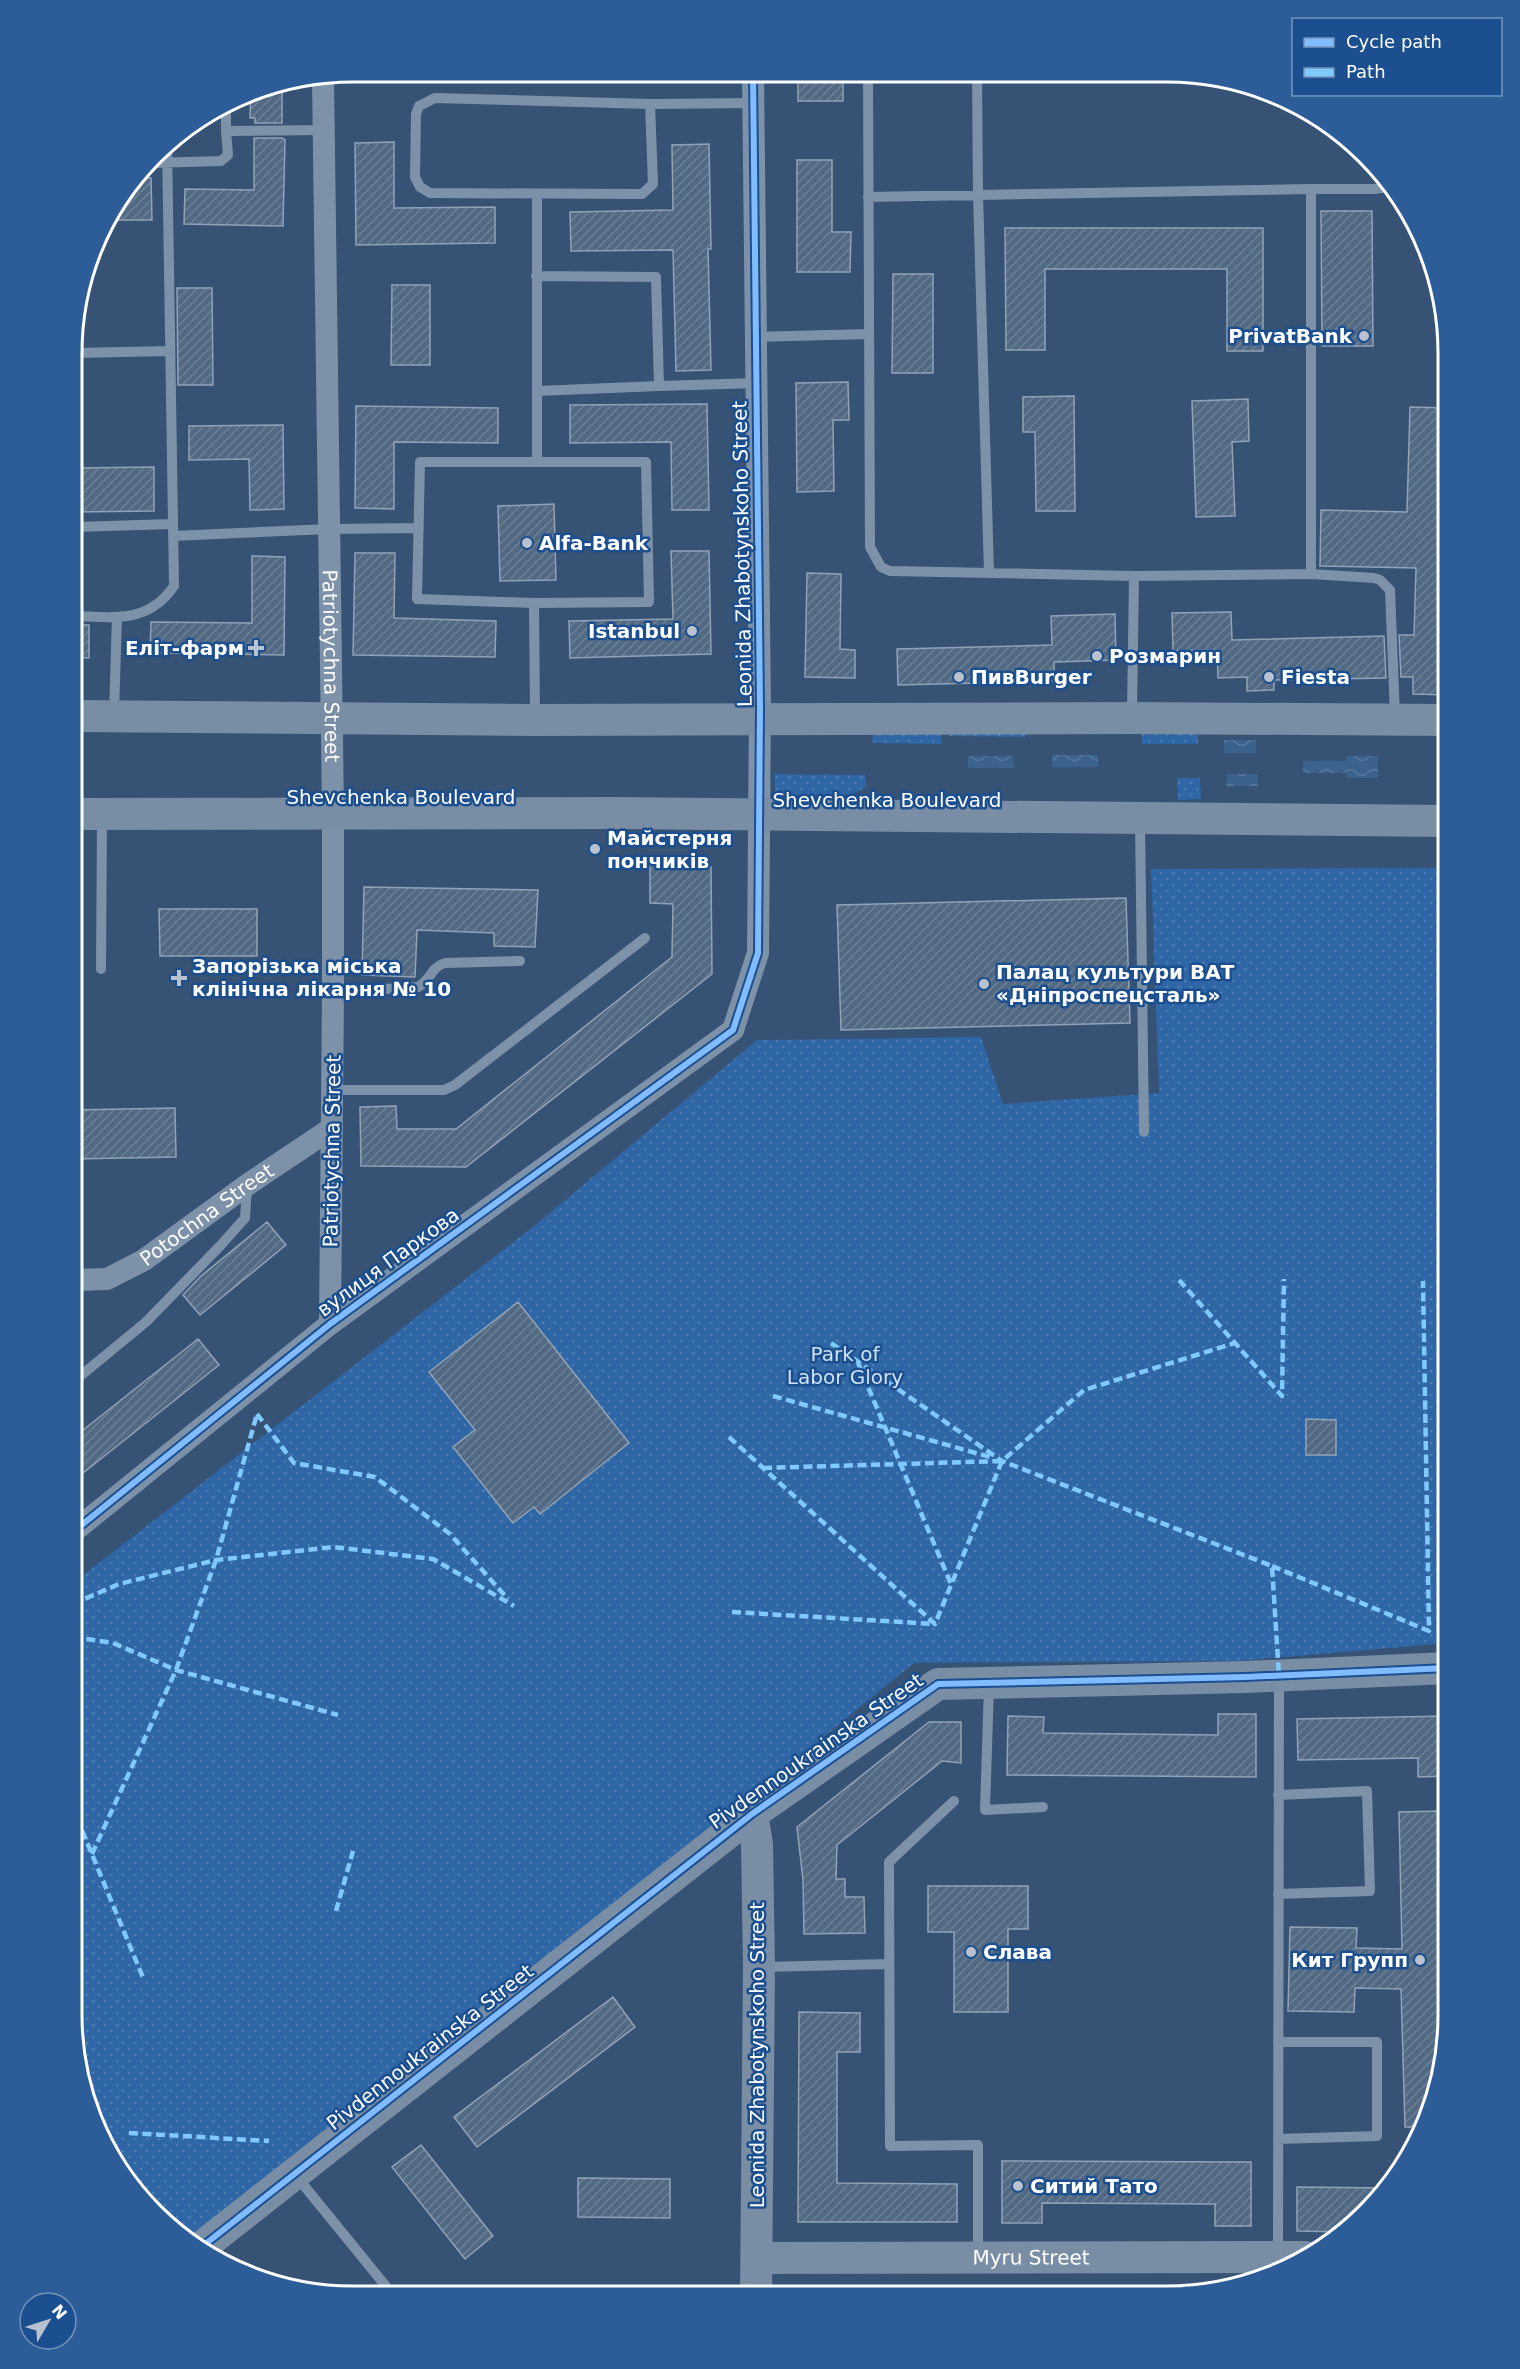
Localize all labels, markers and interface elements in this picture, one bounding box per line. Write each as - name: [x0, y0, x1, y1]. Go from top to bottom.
- legend: [1292, 18, 1502, 96]
- text: Cycle path: [1346, 31, 1442, 52]
- text: Path: [1346, 61, 1386, 82]
- place label: PrivatBank: [1228, 324, 1353, 348]
- marker: PrivatBank: [1357, 329, 1371, 343]
- street label: Leonida Zhabotynskoho Street: [727, 400, 757, 707]
- place label: Alfa-Bank: [539, 531, 649, 555]
- marker: Alfa-Bank: [520, 536, 534, 550]
- street label: Patriotychna Street: [318, 569, 344, 763]
- place label: Istanbul: [588, 619, 680, 643]
- marker: Istanbul: [685, 624, 699, 638]
- place label: Еліт-фарм: [125, 636, 244, 660]
- marker: Еліт-фарм: [249, 641, 263, 655]
- place label: Розмарин: [1109, 644, 1221, 668]
- marker: Розмарин: [1090, 649, 1104, 663]
- place label: ПивBurger: [971, 665, 1092, 689]
- place label: Fiesta: [1281, 665, 1350, 689]
- marker: ПивBurger: [952, 670, 966, 684]
- marker: Fiesta: [1262, 670, 1276, 684]
- street label: Shevchenka Boulevard: [286, 785, 516, 809]
- street label: Shevchenka Boulevard: [772, 788, 1002, 812]
- place label: Майстерня пончиків: [607, 826, 732, 873]
- marker: Майстерня пончиків: [588, 842, 602, 856]
- place label: Запорізька міська клінічна лікарня № 10: [192, 954, 451, 1001]
- place label: Палац культури ВАТ «Дніпроспецсталь»: [996, 960, 1235, 1007]
- marker: Запорізька міська клінічна лікарня № 10: [170, 969, 188, 987]
- marker: Палац культури ВАТ «Дніпроспецсталь»: [977, 977, 991, 991]
- street label: Patriotychna Street: [318, 1054, 346, 1248]
- street label: Potochna Street: [135, 1158, 279, 1271]
- street label: вулиця Паркова: [312, 1202, 464, 1322]
- park label: Park of Labor Glory: [787, 1342, 903, 1389]
- street label: Pivdennoukrainska Street: [704, 1668, 928, 1834]
- street label: Leonida Zhabotynskoho Street: [745, 1902, 769, 2208]
- place label: Слава: [983, 1940, 1052, 1964]
- marker: Слава: [964, 1945, 978, 1959]
- place label: Кит Групп: [1291, 1948, 1408, 1972]
- marker: Кит Групп: [1413, 1953, 1427, 1967]
- street label: Pivdennoukrainska Street: [322, 1959, 538, 2135]
- place label: Ситий Тато: [1030, 2174, 1158, 2198]
- marker: Ситий Тато: [1011, 2179, 1025, 2193]
- street label: Myru Street: [972, 2245, 1090, 2270]
- north arrow: [18, 2291, 78, 2351]
- text: N: [48, 2301, 71, 2323]

